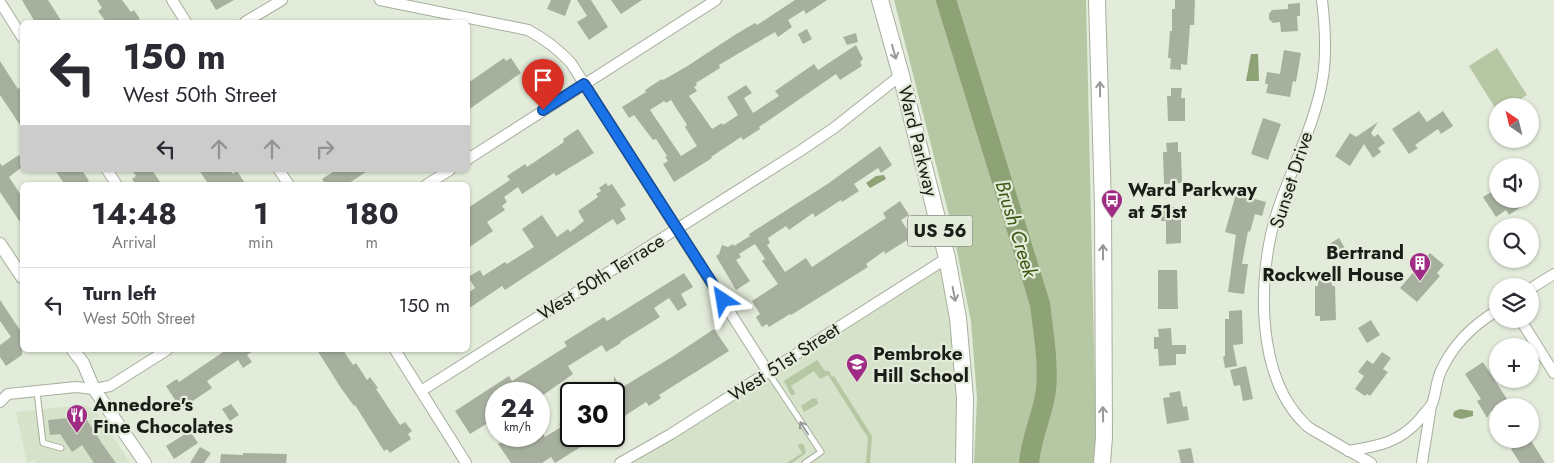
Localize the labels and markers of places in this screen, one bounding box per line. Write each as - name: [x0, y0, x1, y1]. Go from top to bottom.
- pin: [522, 59, 564, 110]
- place label: Ward Parkway at 51st: [1128, 176, 1258, 225]
- bus stop icon: Ward Parkway at 51st: [1100, 188, 1124, 219]
- place label: Bertrand Rockwell House: [1262, 239, 1404, 288]
- building icon: Bertrand Rockwell House: [1408, 251, 1432, 282]
- place label: Pembroke Hill School: [873, 340, 969, 389]
- school or university icon: Pembroke Hill School: [845, 352, 869, 383]
- place label: Annedore's Fine Chocolates: [92, 391, 233, 440]
- restaurant icon: Annedore's Fine Chocolates: [65, 403, 89, 434]

